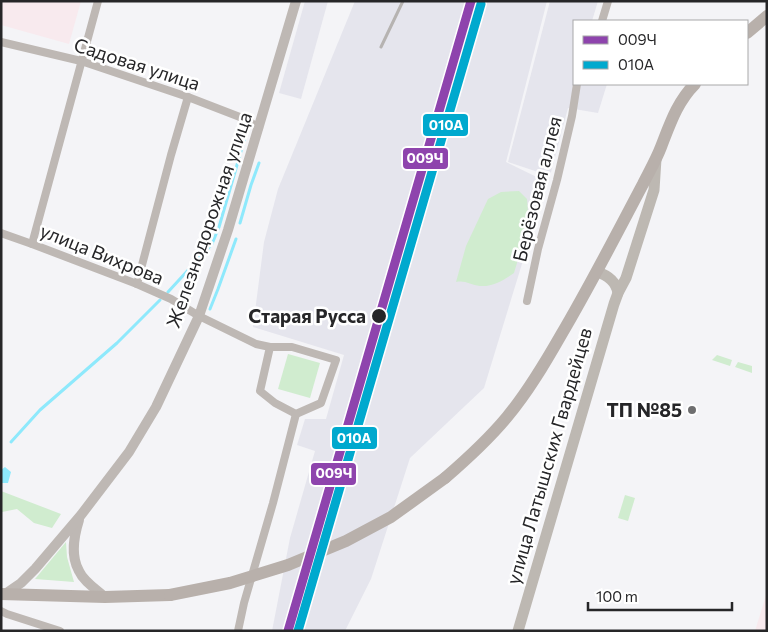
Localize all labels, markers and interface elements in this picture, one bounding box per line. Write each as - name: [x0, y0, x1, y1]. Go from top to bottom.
- legend: [573, 20, 748, 85]
- text: 009Ч: [618, 30, 657, 48]
- street label: Садовая улица: [71, 32, 203, 95]
- text: 010А: [618, 55, 654, 73]
- street label: Железнодорожная улица: [161, 109, 256, 331]
- line badge: 010А: [422, 113, 469, 137]
- street label: Берёзовая аллея: [507, 114, 566, 264]
- text: 010А: [429, 116, 463, 133]
- line badge: 009Ч: [402, 147, 449, 170]
- text: 009Ч: [407, 149, 443, 166]
- street label: улица Вихрова: [37, 218, 167, 289]
- place label: Старая Русса: [248, 304, 366, 327]
- marker: Старая Русса: [370, 307, 388, 325]
- street label: улица Латышских Гвардейцев: [501, 325, 596, 587]
- place label: ТП №85: [607, 398, 682, 421]
- marker: ТП №85: [686, 404, 698, 416]
- line badge: 010А: [331, 426, 378, 450]
- text: 010А: [337, 429, 371, 446]
- line badge: 009Ч: [310, 462, 357, 486]
- text: 009Ч: [316, 464, 352, 481]
- scale bar: [588, 580, 732, 612]
- text: 100 m: [596, 587, 638, 605]

